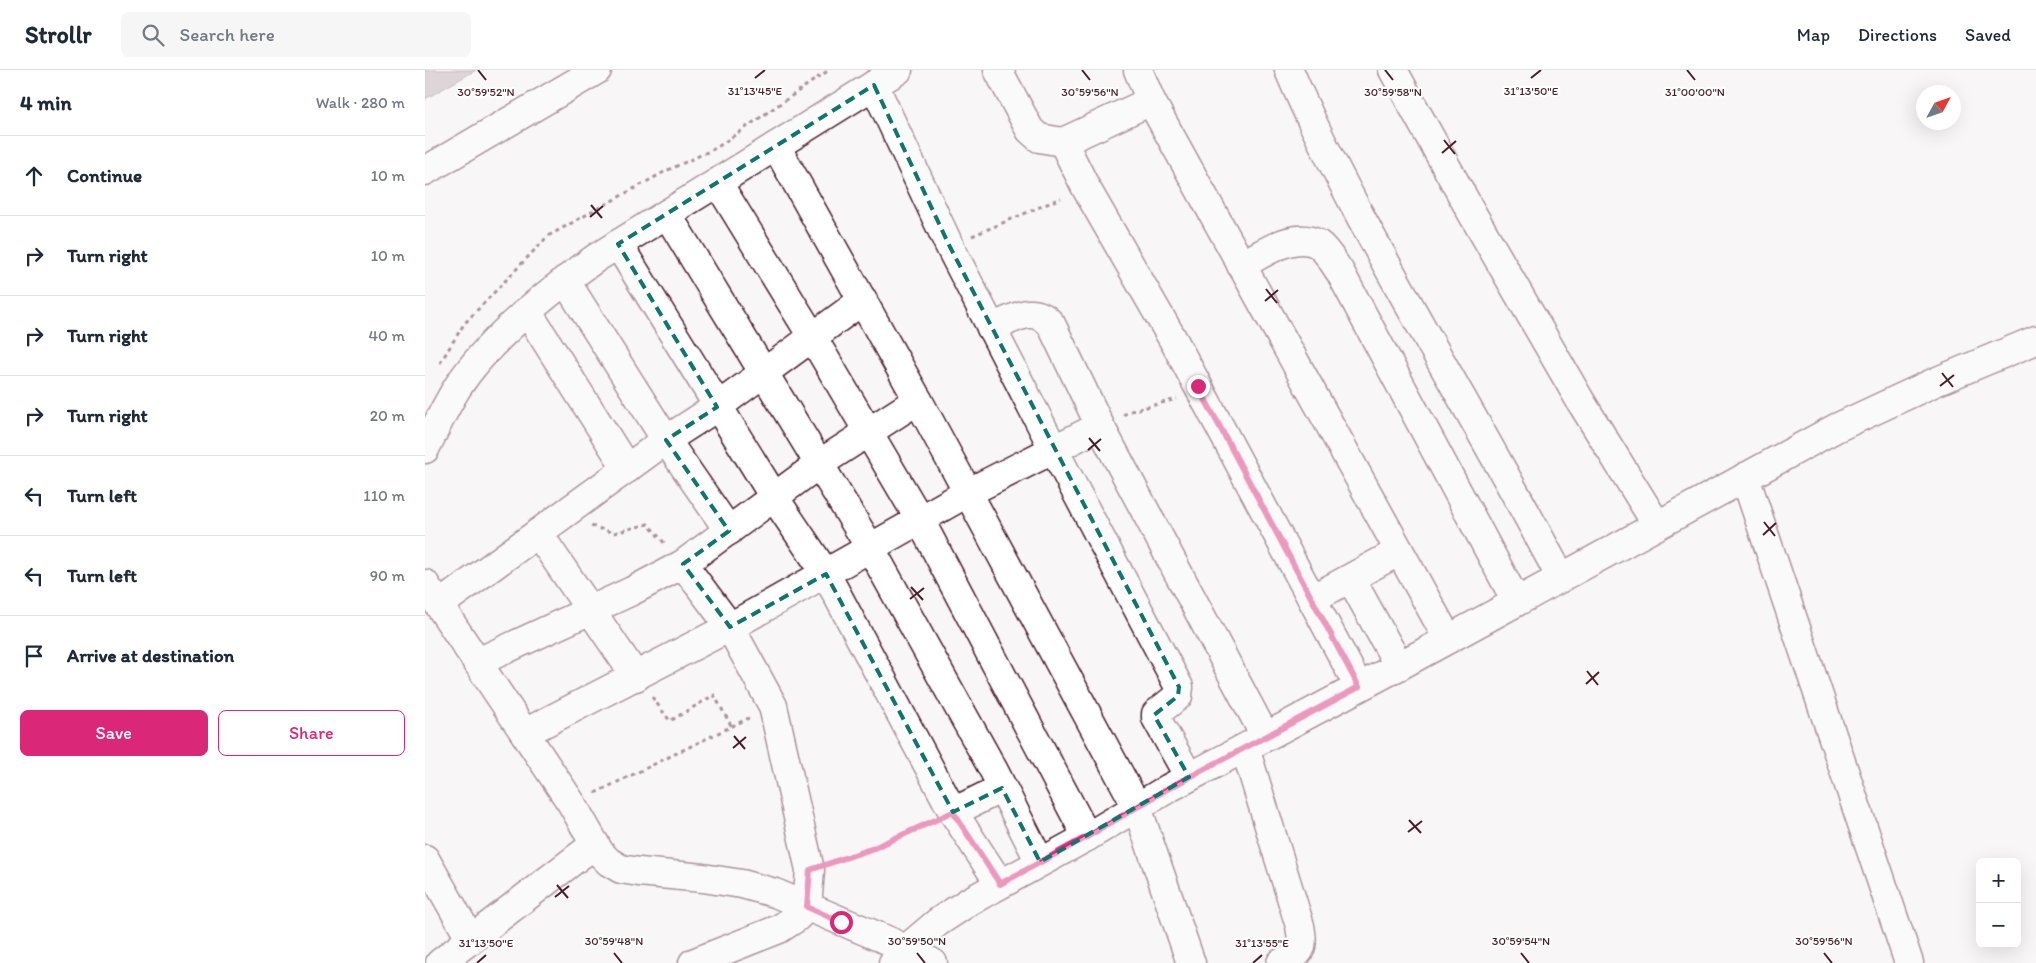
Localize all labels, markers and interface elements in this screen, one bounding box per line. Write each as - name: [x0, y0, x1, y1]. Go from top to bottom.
- search box: [121, 12, 471, 57]
- text: Strollr: [25, 20, 91, 49]
- icon: search: [139, 21, 167, 49]
- text: Search here: [179, 23, 275, 46]
- text: Map: [1797, 24, 1830, 46]
- text: Directions: [1858, 24, 1937, 46]
- text: Saved: [1965, 24, 2011, 46]
- text: 31°13'45"E: [728, 84, 783, 98]
- text: 31°13'50"E: [1504, 84, 1559, 98]
- text: 30°59'52"N: [457, 85, 515, 99]
- text: 30°59'56"N: [1061, 85, 1119, 99]
- text: 30°59'58"N: [1364, 85, 1422, 99]
- text: 31°00'00"N: [1665, 85, 1725, 99]
- north arrow: [1916, 85, 1961, 130]
- text: 4 min: [20, 90, 72, 115]
- text: Walk · 280 m: [316, 93, 405, 112]
- icon: ahead: [20, 162, 48, 190]
- text: Continue: [67, 164, 142, 187]
- text: 10 m: [371, 166, 405, 185]
- icon: right: [20, 242, 48, 270]
- text: Turn right: [67, 244, 148, 267]
- text: 10 m: [371, 246, 405, 265]
- icon: right: [20, 322, 48, 350]
- text: Turn right: [67, 324, 148, 347]
- text: 40 m: [368, 326, 405, 345]
- route end: [1187, 375, 1210, 398]
- icon: right: [20, 402, 48, 430]
- text: Turn right: [67, 404, 148, 427]
- text: 20 m: [370, 406, 405, 425]
- icon: left: [20, 482, 48, 510]
- text: Turn left: [67, 484, 137, 507]
- text: 110 m: [363, 486, 405, 505]
- icon: left: [20, 562, 48, 590]
- text: Turn left: [67, 564, 137, 587]
- text: 90 m: [370, 566, 405, 585]
- icon: arrive: [20, 642, 48, 670]
- text: Arrive at destination: [67, 644, 234, 667]
- button: Save: [20, 710, 208, 756]
- button: Share: [218, 710, 405, 756]
- map controls: [1976, 858, 2021, 948]
- button: +: [1976, 858, 2021, 903]
- button: −: [1976, 903, 2021, 948]
- route start: [830, 911, 853, 934]
- text: 30°59'48"N: [585, 934, 643, 948]
- text: 30°59'50"N: [888, 934, 946, 948]
- text: 30°59'54"N: [1492, 934, 1550, 948]
- text: 30°59'56"N: [1795, 934, 1853, 948]
- text: 31°13'50"E: [459, 936, 514, 950]
- text: 31°13'55"E: [1235, 936, 1289, 950]

